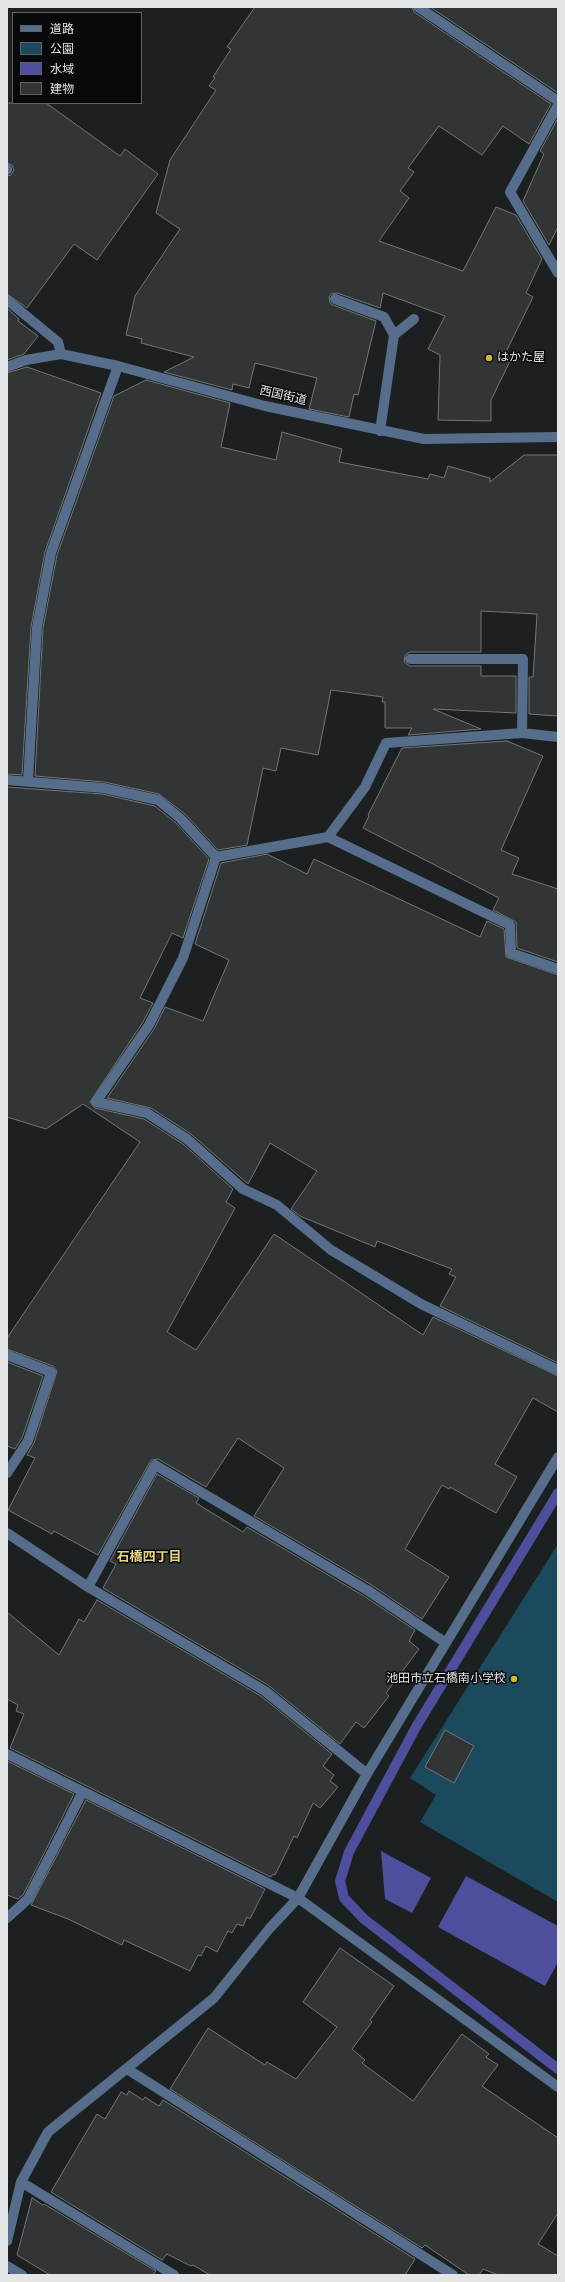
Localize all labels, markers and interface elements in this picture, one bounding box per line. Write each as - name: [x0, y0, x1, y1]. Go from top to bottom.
- legend: [12, 12, 142, 104]
- text: 道路: [50, 21, 74, 37]
- text: 公園: [50, 41, 74, 57]
- text: 水域: [50, 61, 74, 77]
- text: 建物: [50, 81, 74, 97]
- place label: はかた屋: [497, 351, 545, 365]
- marker: はかた屋: [484, 353, 494, 363]
- street label: 西国街道: [258, 384, 308, 408]
- district label: 石橋四丁目: [117, 1550, 181, 1566]
- place label: 池田市立石橋南小学校: [386, 1672, 506, 1686]
- marker: 池田市立石橋南小学校: [509, 1674, 519, 1684]

